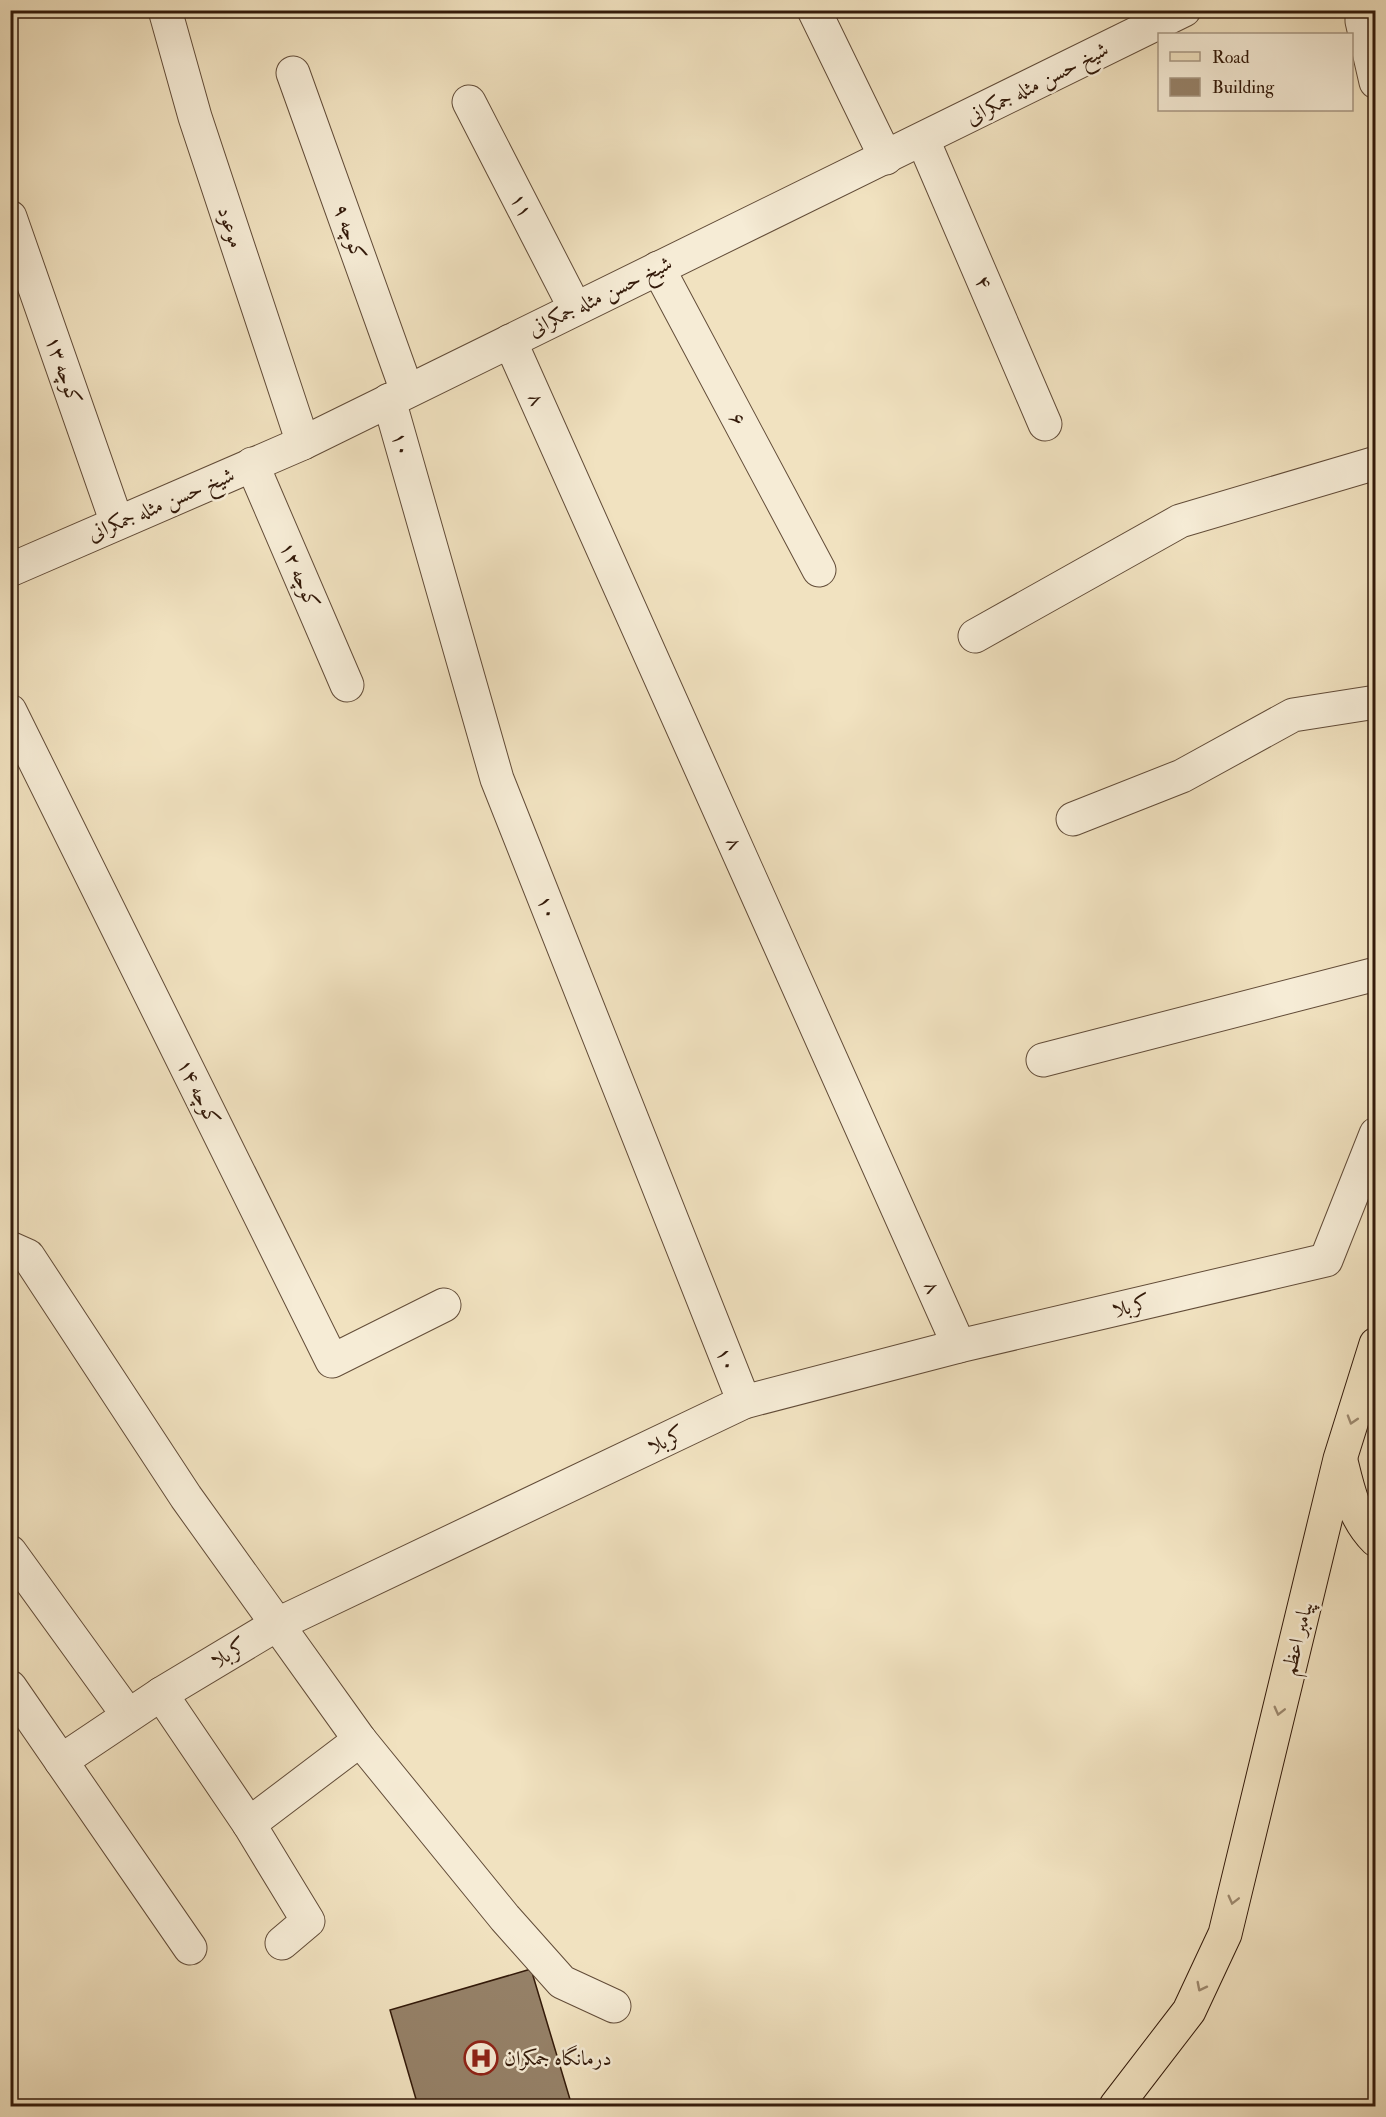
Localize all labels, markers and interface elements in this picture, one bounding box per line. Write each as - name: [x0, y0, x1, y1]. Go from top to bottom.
- legend: [1158, 33, 1353, 111]
- street label: شیخ حسن مثله جمکرانی: [961, 36, 1116, 136]
- text: Road: [1212, 46, 1250, 69]
- text: Building: [1212, 76, 1275, 99]
- street label: ۱۱: [504, 188, 539, 222]
- street label: کوچه ۹: [327, 200, 372, 264]
- street label: موعود: [211, 203, 250, 251]
- street label: شیخ حسن مثله جمکرانی: [524, 250, 679, 348]
- street label: ۴: [969, 271, 998, 293]
- street label: کوچه ۱۳: [39, 332, 88, 408]
- street label: ۸: [522, 388, 551, 410]
- street label: ۶: [723, 407, 752, 431]
- street label: ۱۰: [385, 429, 418, 460]
- street label: شیخ حسن مثله جمکرانی: [84, 461, 241, 552]
- street label: کوچه ۱۲: [273, 537, 326, 613]
- street label: ۸: [720, 832, 749, 854]
- street label: ۱۰: [530, 891, 565, 924]
- street label: کوچه ۱۴: [171, 1054, 226, 1130]
- street label: ۸: [918, 1276, 947, 1298]
- street label: کربلا: [1110, 1289, 1153, 1324]
- street label: ۱۰: [709, 1343, 744, 1376]
- one-way arrow: [1347, 1414, 1359, 1425]
- street label: کربلا: [643, 1420, 689, 1461]
- street label: پیامبر اعظم: [1275, 1598, 1326, 1680]
- street label: کربلا: [206, 1632, 252, 1675]
- one-way arrow: [1274, 1706, 1287, 1716]
- one-way arrow: [1228, 1895, 1241, 1905]
- one-way arrow: [1197, 1981, 1208, 1992]
- hospital icon: درمانگاه جمکران: [463, 2040, 499, 2076]
- place label: درمانگاه جمکران: [504, 2045, 612, 2072]

